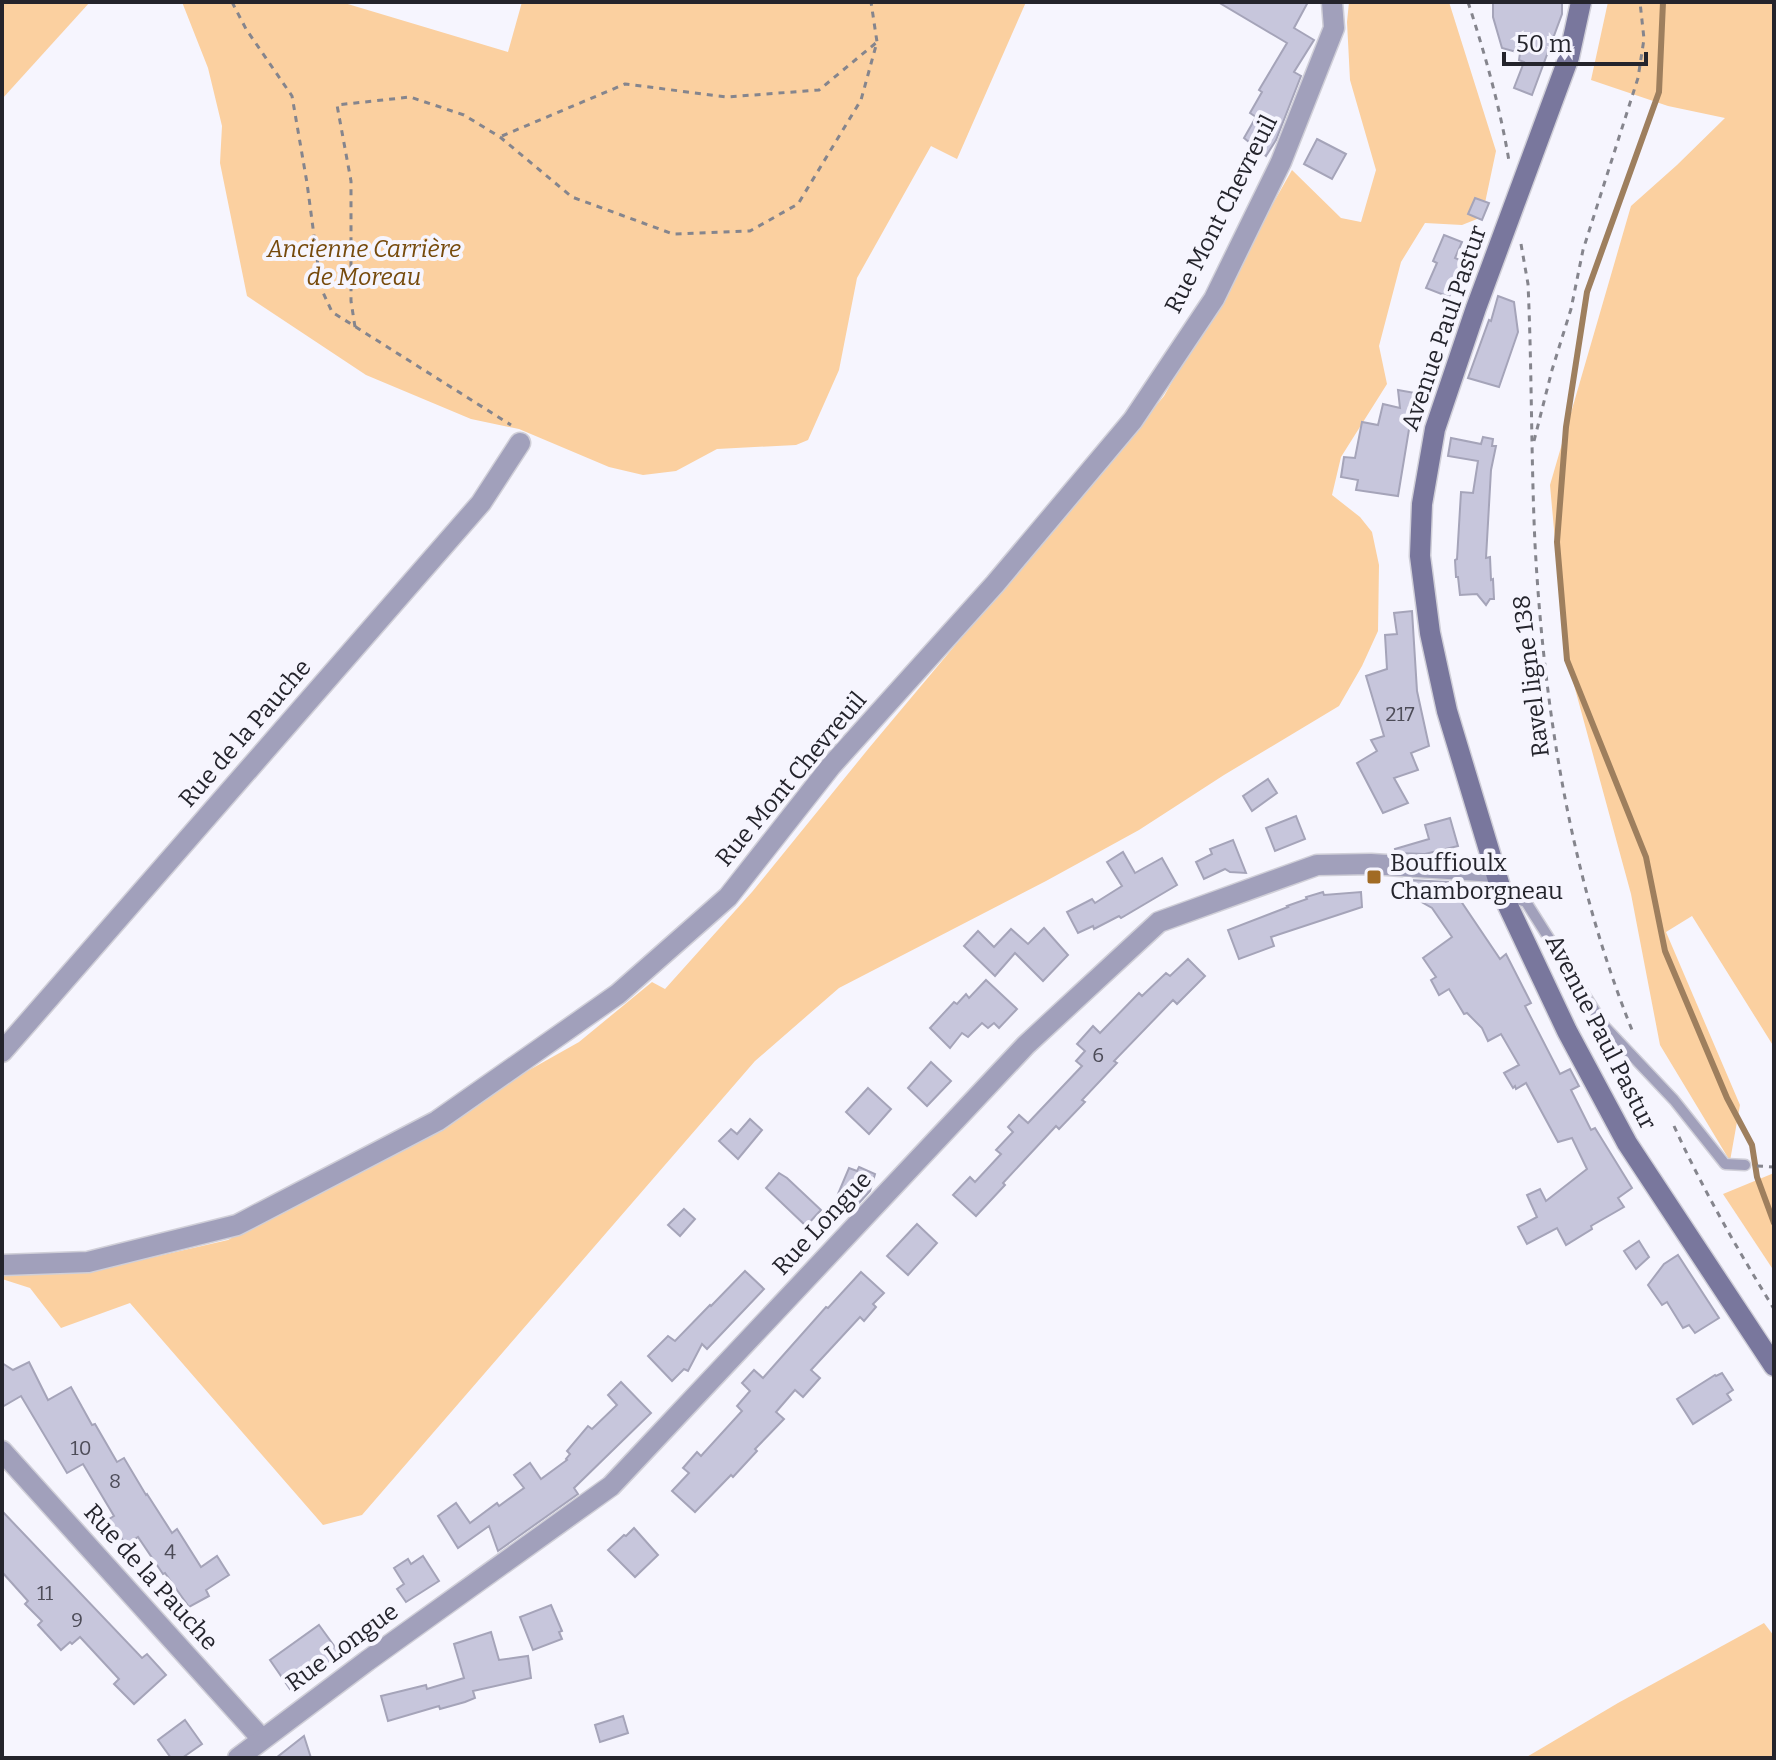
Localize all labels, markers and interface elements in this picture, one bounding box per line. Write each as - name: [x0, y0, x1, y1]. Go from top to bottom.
- scale bar: [1504, 16, 1646, 66]
- text: 50 m: [1516, 30, 1572, 58]
- street label: Rue Mont Chevreuil: [1159, 110, 1283, 318]
- street label: Avenue Paul Pastur: [1396, 221, 1492, 434]
- park label: Ancienne Carrière de Moreau: [266, 235, 461, 291]
- street label: Ravel ligne 138: [1507, 593, 1555, 759]
- street label: Rue de la Pauche: [173, 653, 317, 813]
- street label: Rue Mont Chevreuil: [710, 686, 872, 872]
- house number: 217: [1386, 702, 1414, 726]
- place label: Bouffioulx Chamborgneau: [1390, 849, 1563, 905]
- marker: Bouffioulx Chamborgneau: [1365, 868, 1383, 886]
- street label: Avenue Paul Pastur: [1540, 930, 1662, 1135]
- house number: 6: [1092, 1043, 1104, 1067]
- street label: Rue Longue: [767, 1165, 877, 1281]
- house number: 10: [71, 1436, 91, 1460]
- house number: 8: [109, 1469, 121, 1493]
- street label: Rue de la Pauche: [78, 1498, 224, 1656]
- house number: 4: [164, 1540, 176, 1564]
- house number: 11: [37, 1581, 53, 1605]
- street label: Rue Longue: [281, 1597, 403, 1697]
- house number: 9: [71, 1608, 83, 1632]

